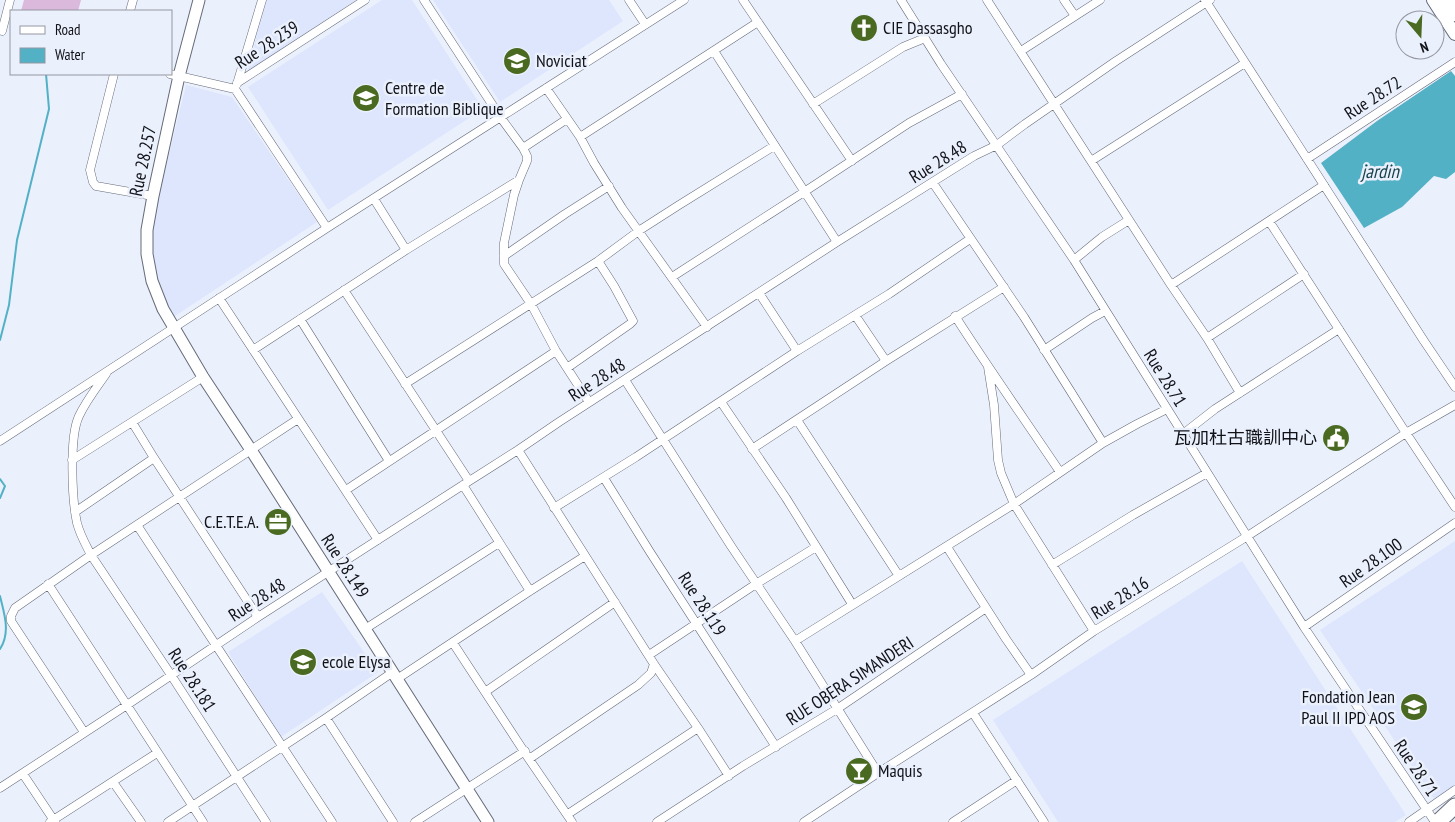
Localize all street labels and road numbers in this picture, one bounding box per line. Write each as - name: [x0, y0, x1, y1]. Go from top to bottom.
- street label: Rue 28.239: [231, 15, 303, 74]
- street label: Rue 28.72: [1340, 71, 1406, 124]
- street label: Rue 28.257: [124, 124, 161, 198]
- street label: Rue 28.48: [905, 135, 971, 188]
- street label: Rue 28.71: [1139, 345, 1192, 411]
- street label: Rue 28.48: [564, 353, 630, 406]
- street label: Rue 28.149: [316, 530, 375, 602]
- street label: Rue 28.100: [1335, 533, 1407, 592]
- street label: Rue 28.119: [673, 568, 732, 640]
- street label: Rue 28.16: [1087, 571, 1153, 624]
- street label: Rue 28.48: [224, 573, 290, 626]
- street label: RUE OBERA SIMANDERI: [782, 631, 918, 730]
- street label: Rue 28.181: [163, 644, 222, 716]
- street label: Rue 28.71: [1389, 735, 1444, 800]

